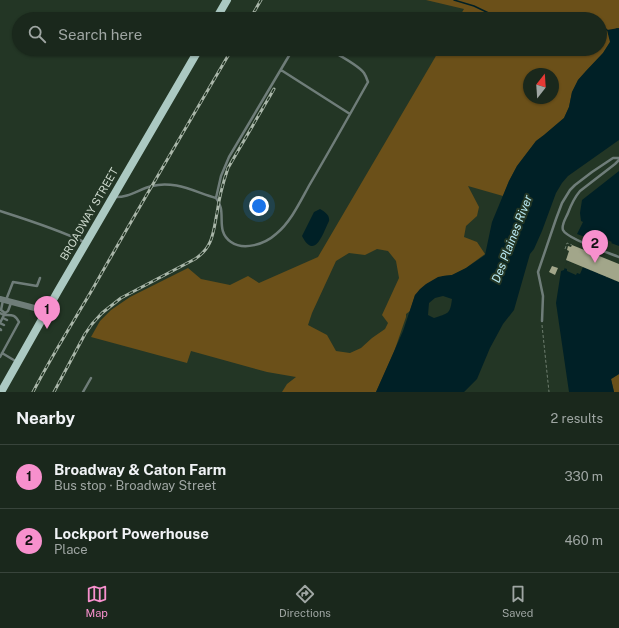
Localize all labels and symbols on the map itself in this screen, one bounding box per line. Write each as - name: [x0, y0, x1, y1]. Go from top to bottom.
- north arrow: [523, 68, 559, 104]
- street label: BROADWAY STREET: [58, 165, 121, 262]
- water label: Des Plaines River: [489, 193, 535, 285]
- your location: [249, 196, 269, 216]
- pin: 2: [582, 230, 608, 263]
- pin: 1: [34, 296, 60, 329]

